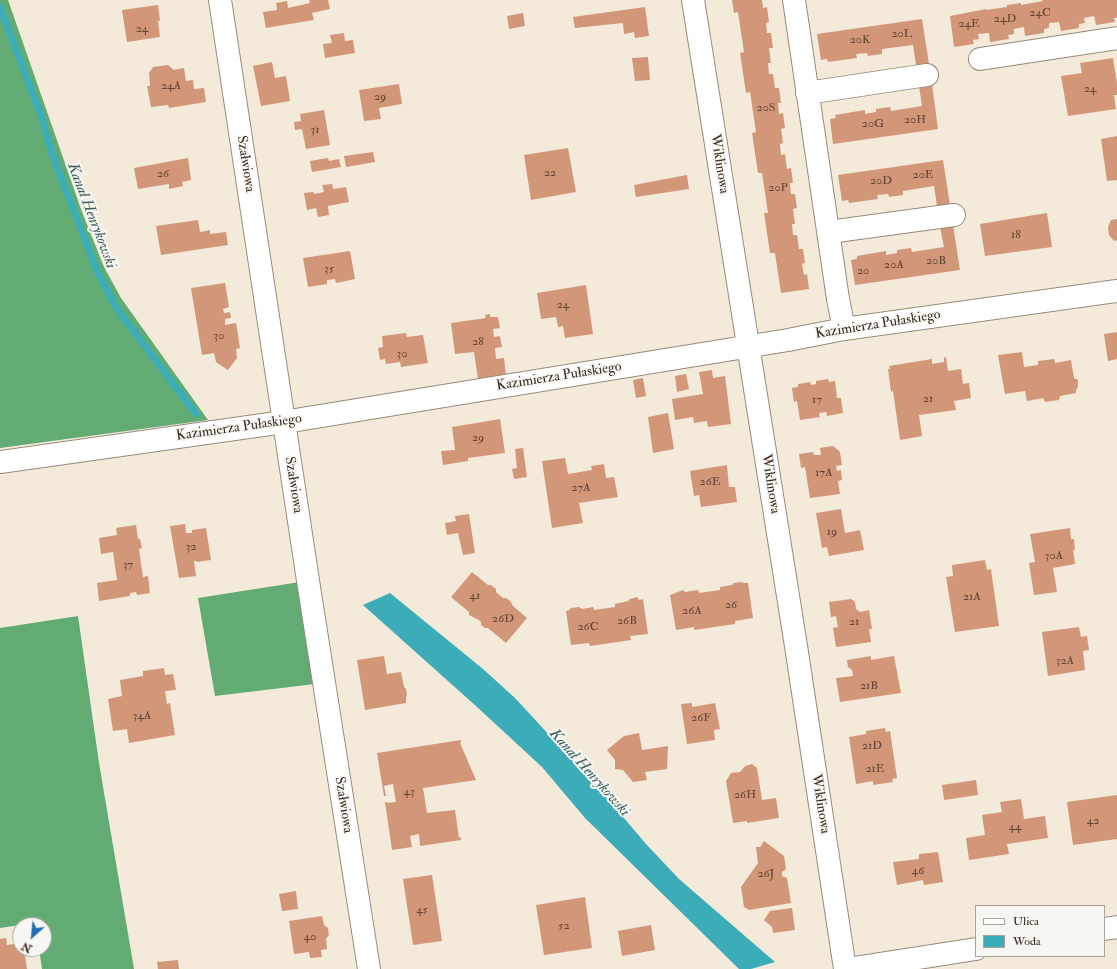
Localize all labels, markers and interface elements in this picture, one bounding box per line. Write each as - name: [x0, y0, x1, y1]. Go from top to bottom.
- house number: 24C: [1029, 6, 1051, 20]
- house number: 24D: [994, 12, 1016, 26]
- house number: 24E: [958, 17, 980, 31]
- house number: 24: [136, 22, 148, 36]
- house number: 20L: [892, 27, 912, 41]
- house number: 20K: [850, 33, 870, 47]
- house number: 24A: [161, 79, 181, 93]
- house number: 24: [1084, 82, 1096, 96]
- house number: 29: [374, 90, 386, 104]
- house number: 20S: [757, 101, 775, 115]
- house number: 20H: [904, 113, 926, 127]
- house number: 20G: [862, 117, 884, 131]
- house number: 31: [311, 123, 319, 137]
- street label: Wiklinowa: [706, 133, 732, 195]
- street label: Szałwiowa: [232, 134, 258, 194]
- water label: Kanał Henrykowski: [63, 161, 119, 271]
- house number: 22: [544, 166, 556, 180]
- house number: 26: [157, 167, 169, 181]
- house number: 20E: [913, 168, 933, 182]
- house number: 20D: [870, 174, 892, 188]
- house number: 20P: [768, 181, 788, 195]
- house number: 18: [1011, 228, 1021, 242]
- house number: 20B: [926, 254, 946, 268]
- house number: 20A: [884, 258, 904, 272]
- house number: 35: [324, 262, 334, 276]
- house number: 20: [857, 264, 869, 278]
- house number: 24: [557, 298, 569, 312]
- street label: Kazimierza Pułaskiego: [814, 307, 942, 343]
- house number: 30: [214, 329, 224, 343]
- house number: 28: [472, 335, 484, 349]
- house number: 30: [397, 347, 407, 361]
- street label: Kazimierza Pułaskiego: [495, 359, 623, 395]
- house number: 21: [923, 392, 933, 406]
- house number: 17: [812, 393, 822, 407]
- street label: Kazimierza Pułaskiego: [175, 411, 303, 445]
- house number: 29: [472, 431, 484, 445]
- street label: Wiklinowa: [757, 453, 783, 515]
- street label: Szałwiowa: [280, 455, 306, 515]
- house number: 17A: [815, 466, 833, 480]
- house number: 26E: [700, 475, 720, 489]
- house number: 27A: [571, 481, 591, 495]
- house number: 19: [827, 525, 837, 539]
- house number: 32: [186, 540, 196, 554]
- house number: 30A: [1045, 549, 1063, 563]
- house number: 37: [123, 558, 133, 572]
- house number: 41: [470, 589, 480, 603]
- house number: 21A: [963, 590, 981, 604]
- house number: 26: [725, 598, 737, 612]
- house number: 26A: [682, 604, 702, 618]
- house number: 26D: [492, 612, 514, 626]
- house number: 26B: [617, 614, 637, 628]
- house number: 21: [849, 615, 859, 629]
- house number: 26C: [578, 620, 598, 634]
- house number: 32A: [1056, 654, 1074, 668]
- house number: 21B: [860, 679, 878, 693]
- house number: 34A: [133, 709, 151, 723]
- house number: 26F: [691, 711, 711, 725]
- water label: Kanał Henrykowski: [545, 725, 633, 821]
- house number: 21D: [862, 739, 882, 753]
- house number: 21E: [865, 762, 885, 776]
- street label: Wiklinowa: [807, 773, 833, 835]
- street label: Szałwiowa: [330, 775, 356, 835]
- house number: 43: [403, 785, 415, 799]
- house number: 26H: [734, 788, 756, 802]
- house number: 42: [1087, 814, 1099, 828]
- house number: 44: [1009, 820, 1021, 834]
- house number: 46: [912, 864, 924, 878]
- house number: 26J: [757, 867, 775, 881]
- house number: 45: [416, 903, 428, 917]
- legend: [975, 905, 1105, 957]
- text: Ulica: [1013, 914, 1039, 929]
- north arrow: [12, 917, 52, 957]
- house number: 52: [558, 919, 570, 933]
- house number: 40: [304, 930, 316, 944]
- text: Woda: [1013, 934, 1041, 949]
- text: N: [19, 939, 34, 955]

